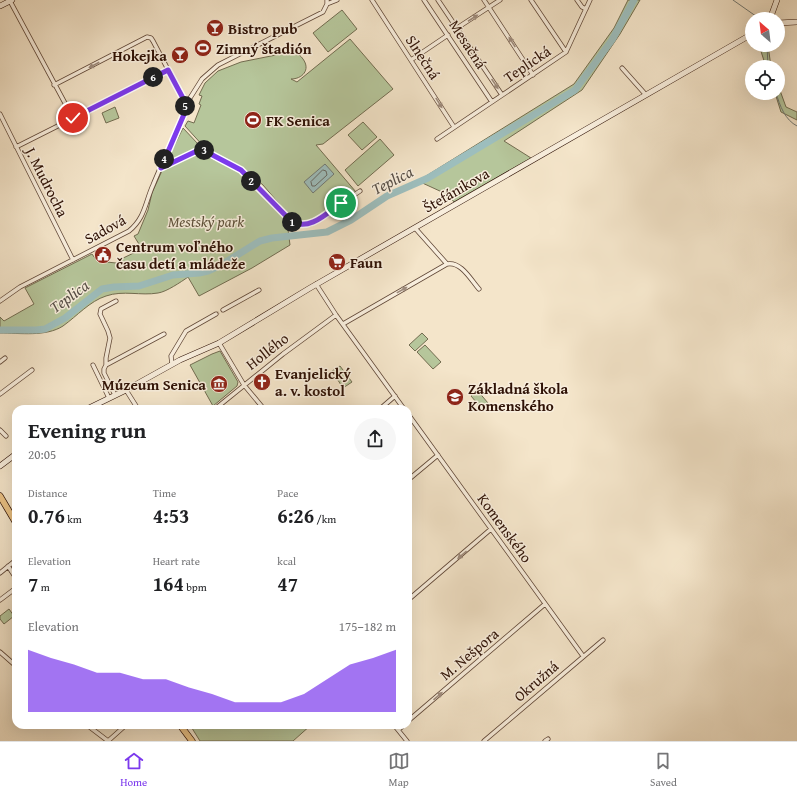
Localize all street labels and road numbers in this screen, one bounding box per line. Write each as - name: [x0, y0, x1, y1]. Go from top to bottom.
- street label: Mesačná: [444, 15, 492, 73]
- street label: Slnečná: [401, 31, 445, 83]
- street label: Teplická: [499, 41, 555, 87]
- street label: J. Mudrocha: [20, 142, 74, 220]
- street label: Štefánikova: [419, 163, 493, 217]
- street label: Sadová: [81, 209, 129, 249]
- street label: Hollého: [241, 327, 293, 374]
- street label: Komenského: [473, 489, 537, 567]
- street label: M. Nešpora: [435, 623, 503, 685]
- street label: Okružná: [509, 656, 563, 706]

